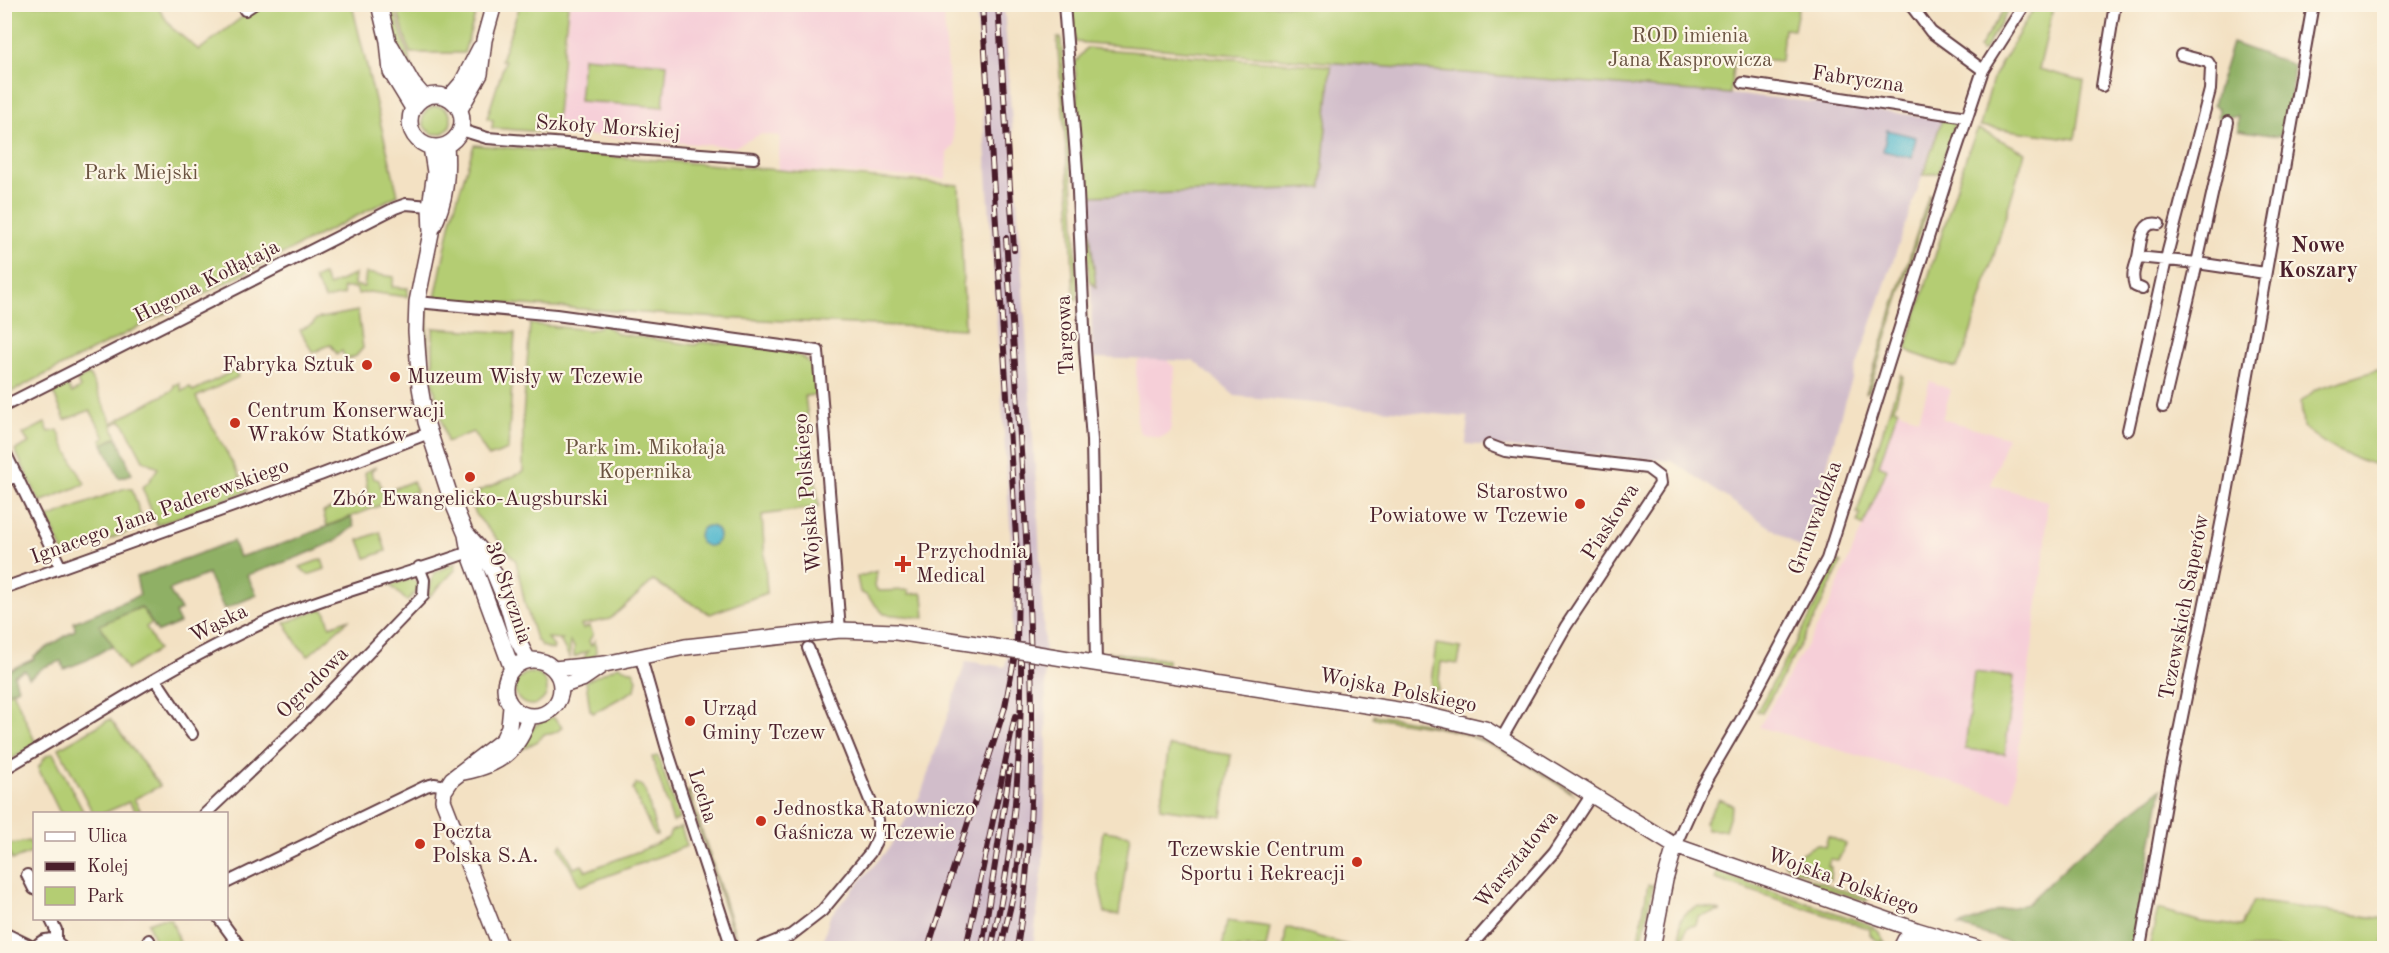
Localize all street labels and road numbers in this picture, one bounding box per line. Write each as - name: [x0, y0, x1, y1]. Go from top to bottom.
- street label: Fabryczna: [1811, 63, 1905, 97]
- street label: Szkoły Morskiej: [535, 112, 681, 144]
- street label: Hugona Kołłątaja: [131, 236, 283, 328]
- street label: Targowa: [1053, 294, 1079, 376]
- street label: Wojska Polskiego: [791, 412, 825, 574]
- street label: Ignacego Jana Paderewskiego: [28, 455, 292, 569]
- street label: Grunwaldzka: [1786, 458, 1846, 578]
- street label: Piaskowa: [1579, 480, 1643, 564]
- street label: Tczewskich Saperów: [2157, 512, 2213, 702]
- street label: 30 Stycznia: [481, 539, 535, 647]
- street label: Wąska: [187, 601, 251, 647]
- street label: Ogrodowa: [273, 643, 353, 723]
- street label: Wojska Polskiego: [1317, 665, 1479, 717]
- street label: Lecha: [684, 767, 720, 825]
- street label: Warsztatowa: [1471, 807, 1563, 913]
- street label: Wojska Polskiego: [1764, 845, 1922, 919]

